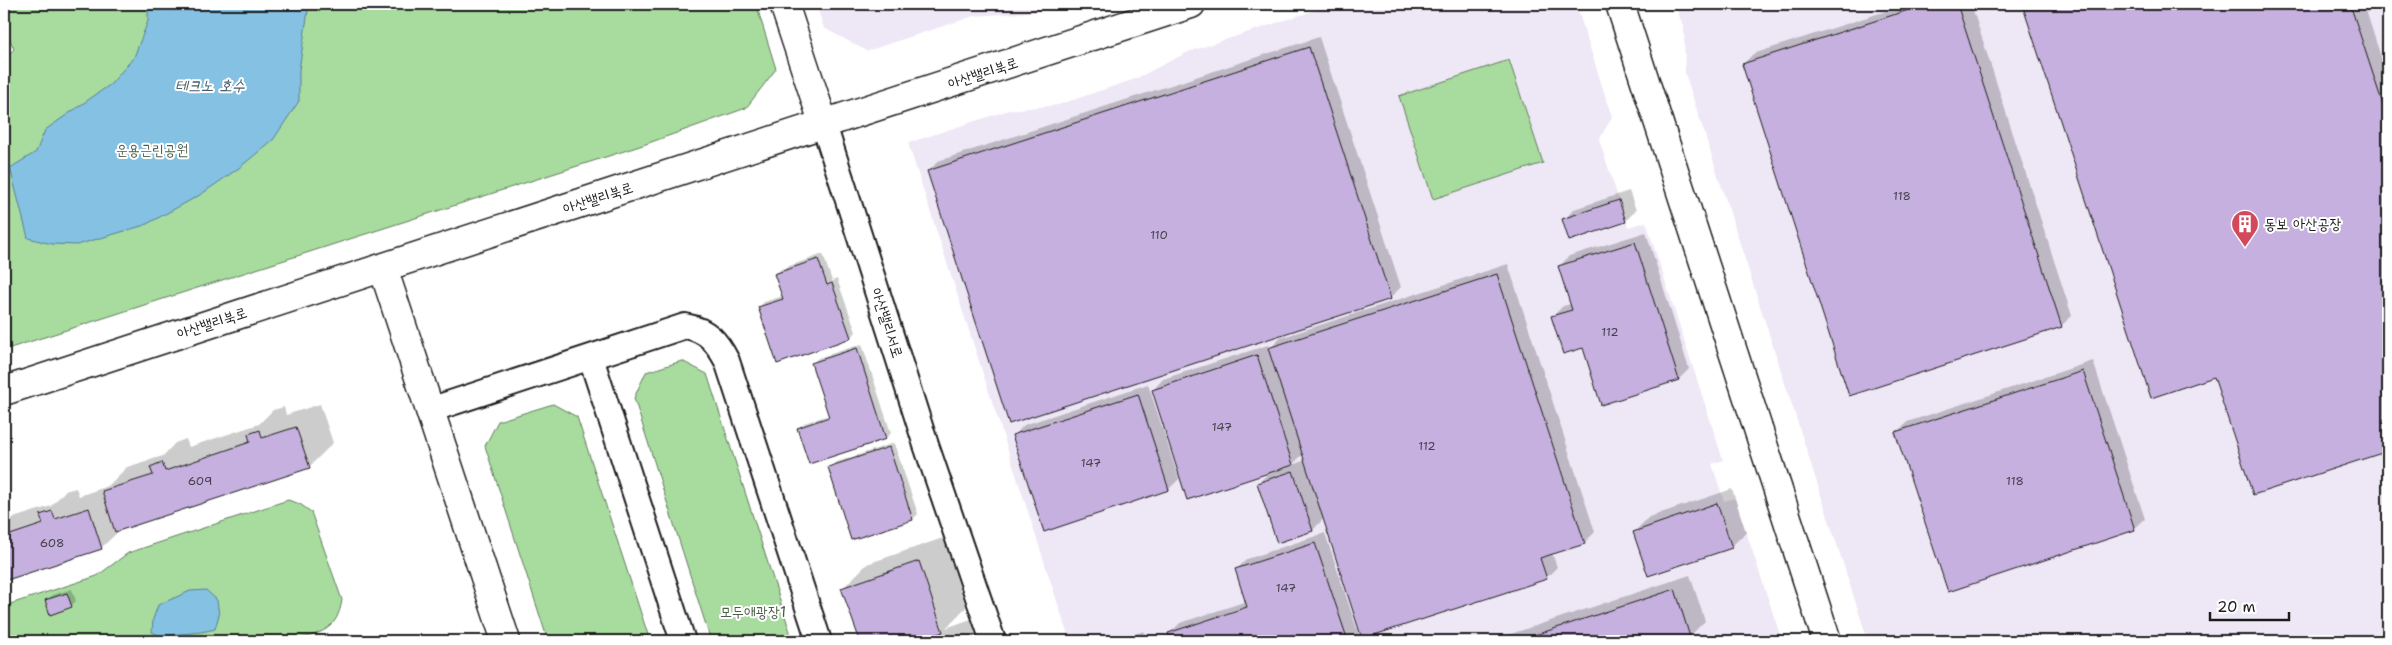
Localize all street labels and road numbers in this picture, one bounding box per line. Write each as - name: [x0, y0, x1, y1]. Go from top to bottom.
- street label: 아산밸리북로: [945, 52, 1021, 94]
- street label: 아산밸리북로: [560, 177, 636, 219]
- street label: 아산밸리서로: [866, 285, 908, 361]
- street label: 아산밸리북로: [174, 302, 250, 344]

